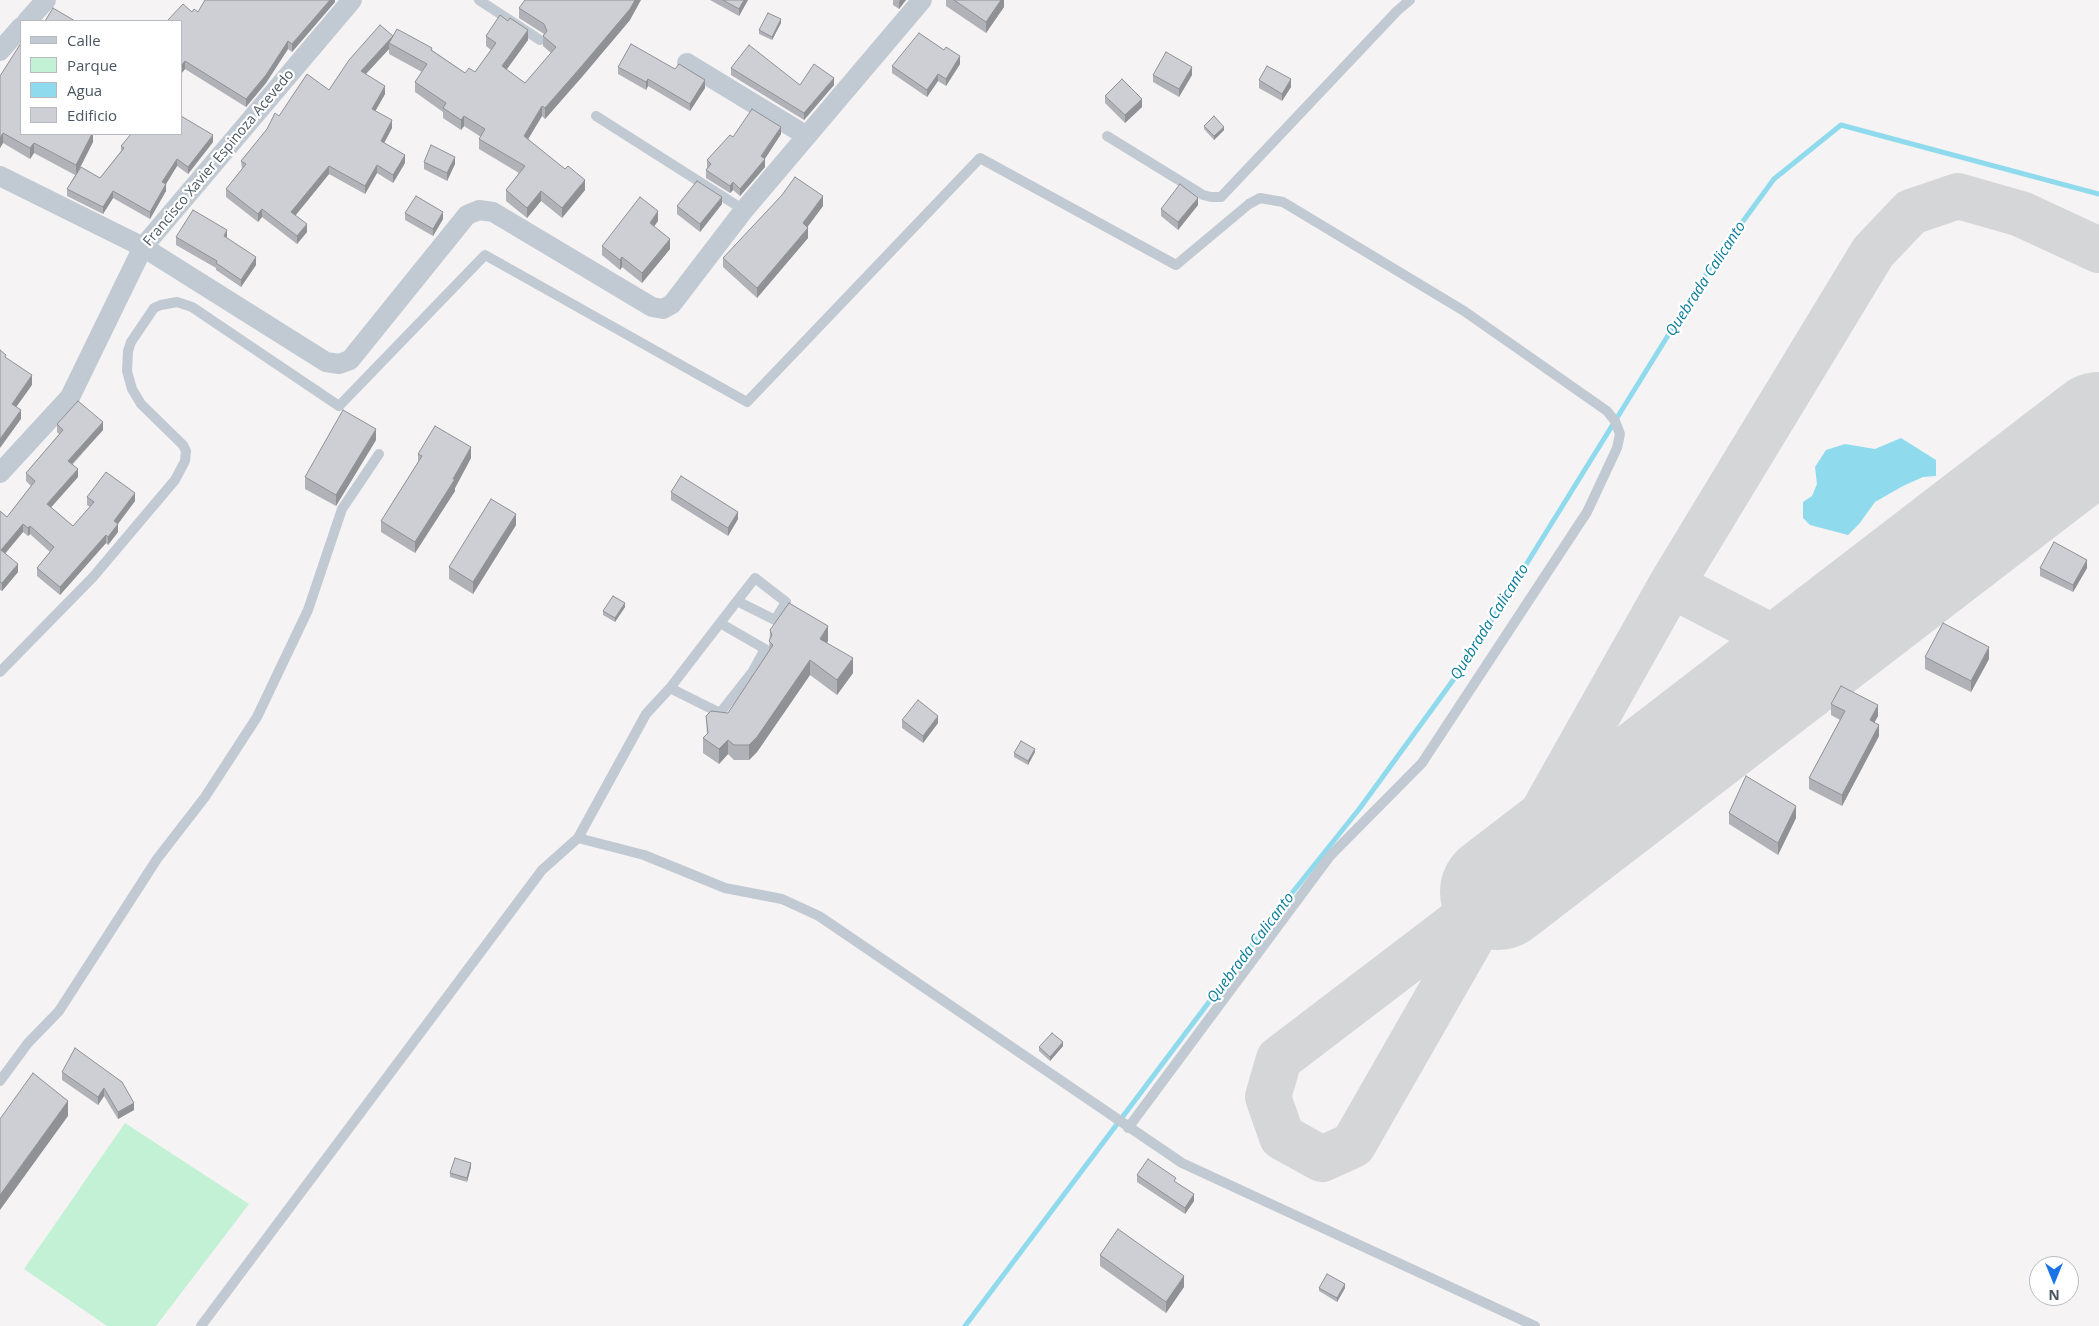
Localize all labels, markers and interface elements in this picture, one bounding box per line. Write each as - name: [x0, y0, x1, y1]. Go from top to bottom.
- legend: [20, 20, 182, 135]
- text: Calle: [67, 30, 101, 50]
- text: Parque: [67, 55, 117, 75]
- street label: Francisco Xavier Espinoza Acevedo: [140, 66, 298, 250]
- text: Agua: [67, 80, 102, 100]
- text: Edificio: [67, 105, 117, 125]
- water label: Quebrada Calicanto: [1662, 218, 1750, 340]
- water label: Quebrada Calicanto: [1447, 561, 1533, 683]
- water label: Quebrada Calicanto: [1204, 889, 1298, 1007]
- north arrow: [2029, 1256, 2079, 1306]
- text: N: [2048, 1286, 2060, 1305]

